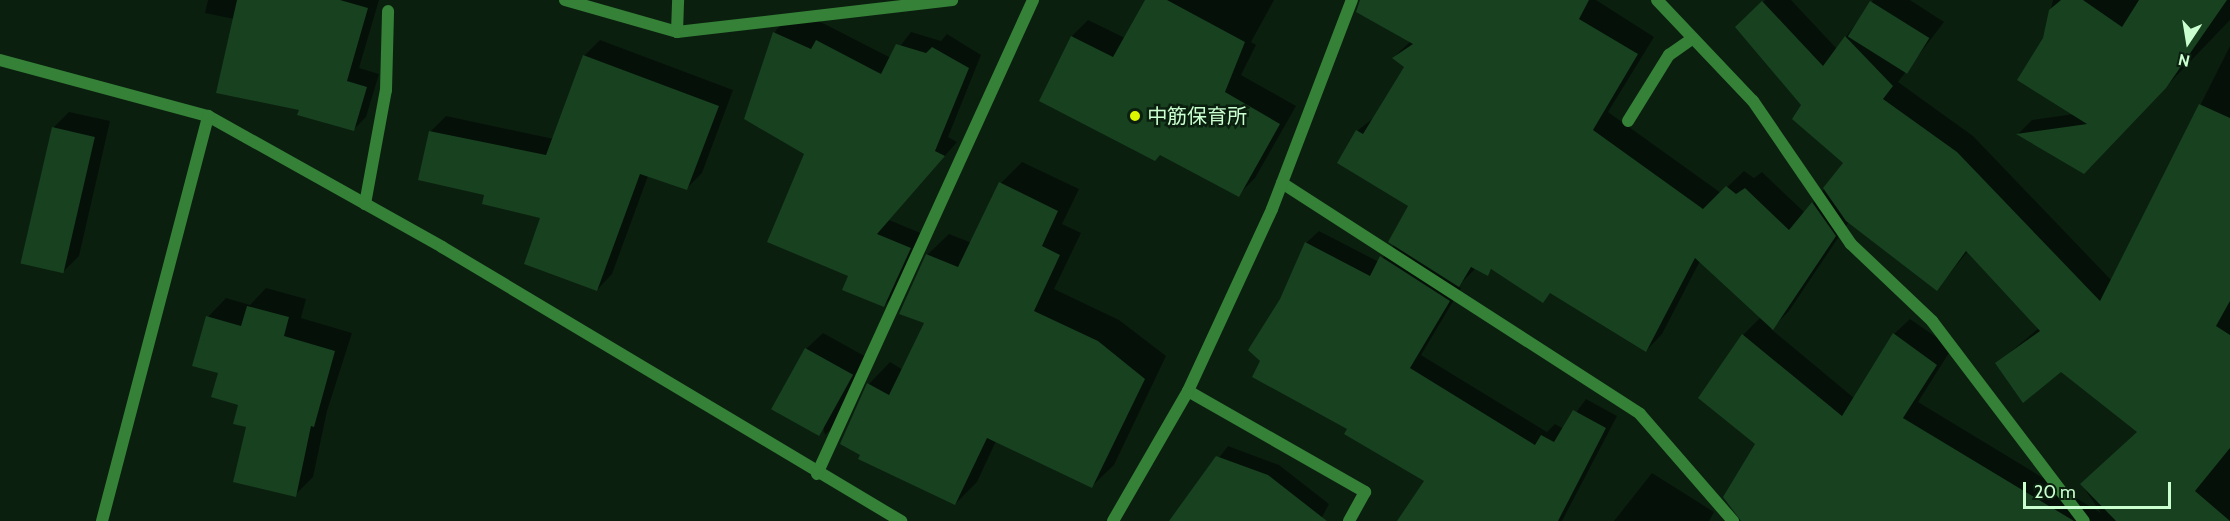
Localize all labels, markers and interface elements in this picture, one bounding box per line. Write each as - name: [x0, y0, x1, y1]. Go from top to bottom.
- north arrow: [2158, 12, 2218, 72]
- text: N: [2177, 50, 2192, 71]
- place label: 中筋保育所: [1147, 104, 1247, 128]
- marker: 中筋保育所: [1128, 109, 1142, 123]
- scale bar: [2026, 470, 2174, 508]
- text: 20 m: [2034, 481, 2076, 503]

